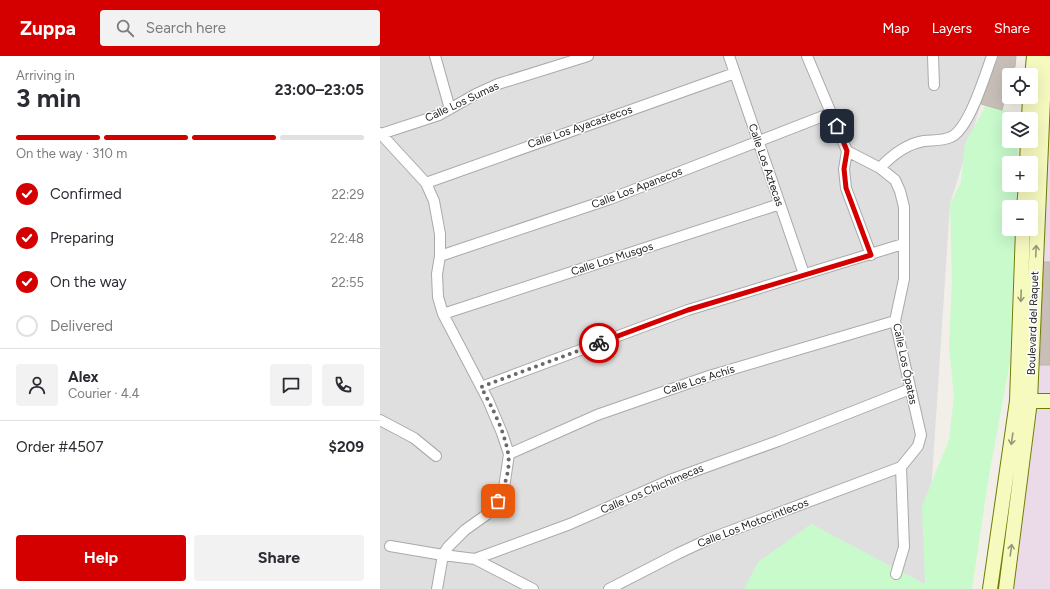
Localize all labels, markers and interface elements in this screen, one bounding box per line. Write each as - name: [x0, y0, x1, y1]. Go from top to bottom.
- search box: [100, 10, 380, 46]
- text: Zuppa: [20, 17, 76, 40]
- icon: search: [114, 17, 136, 39]
- text: Search here: [146, 19, 226, 37]
- text: Map: [882, 20, 910, 37]
- text: Layers: [932, 20, 972, 37]
- text: Share: [994, 20, 1030, 37]
- text: Arriving in: [16, 68, 75, 83]
- map controls: [1002, 68, 1038, 236]
- button: locate: [1002, 68, 1038, 104]
- street label: Calle Los Sumas: [423, 79, 501, 125]
- text: 23:00–23:05: [275, 81, 364, 99]
- text: 3 min: [16, 82, 81, 114]
- street label: Calle Los Ayacastecos: [526, 103, 634, 151]
- pin: [820, 109, 854, 143]
- button: layers: [1002, 112, 1038, 148]
- icon: home: [826, 115, 848, 137]
- street label: Calle Los Aztecas: [746, 122, 786, 208]
- text: On the way · 310 m: [16, 146, 127, 161]
- button: +: [1002, 156, 1038, 192]
- street label: Calle Los Apanecos: [590, 165, 684, 211]
- icon: check: [16, 183, 38, 205]
- text: Confirmed: [50, 185, 122, 203]
- text: 22:29: [332, 187, 364, 202]
- button: −: [1002, 200, 1038, 236]
- icon: check: [16, 227, 38, 249]
- text: Preparing: [50, 229, 114, 247]
- text: 22:48: [330, 231, 364, 246]
- street label: Calle Los Musgos: [569, 240, 655, 278]
- one-way arrow: [1032, 244, 1039, 257]
- icon: check: [16, 271, 38, 293]
- street label: Boulevard del Raquet: [1025, 271, 1041, 375]
- text: On the way: [50, 273, 127, 291]
- text: 22:55: [331, 275, 364, 290]
- one-way arrow: [1017, 289, 1024, 302]
- text: Delivered: [50, 317, 113, 335]
- street label: Calle Los Ópatas: [890, 322, 921, 406]
- courier: [579, 323, 619, 363]
- icon: bike: [588, 332, 610, 354]
- street label: Calle Los Achís: [662, 362, 736, 398]
- button: person: [16, 364, 58, 406]
- button: chat: [270, 364, 312, 406]
- button: phone: [322, 364, 364, 406]
- text: Alex: [68, 368, 98, 386]
- text: Courier · 4.4: [68, 386, 140, 401]
- one-way arrow: [1008, 433, 1016, 446]
- text: Order #4507: [16, 438, 104, 456]
- text: $209: [329, 438, 364, 456]
- street label: Calle Los Chichimecas: [599, 461, 705, 517]
- pin: [481, 484, 515, 518]
- icon: bag: [487, 490, 509, 512]
- street label: Calle Los Motocintlecos: [696, 496, 810, 550]
- button: Help: [16, 535, 186, 581]
- button: Share: [194, 535, 364, 581]
- one-way arrow: [1007, 544, 1015, 557]

